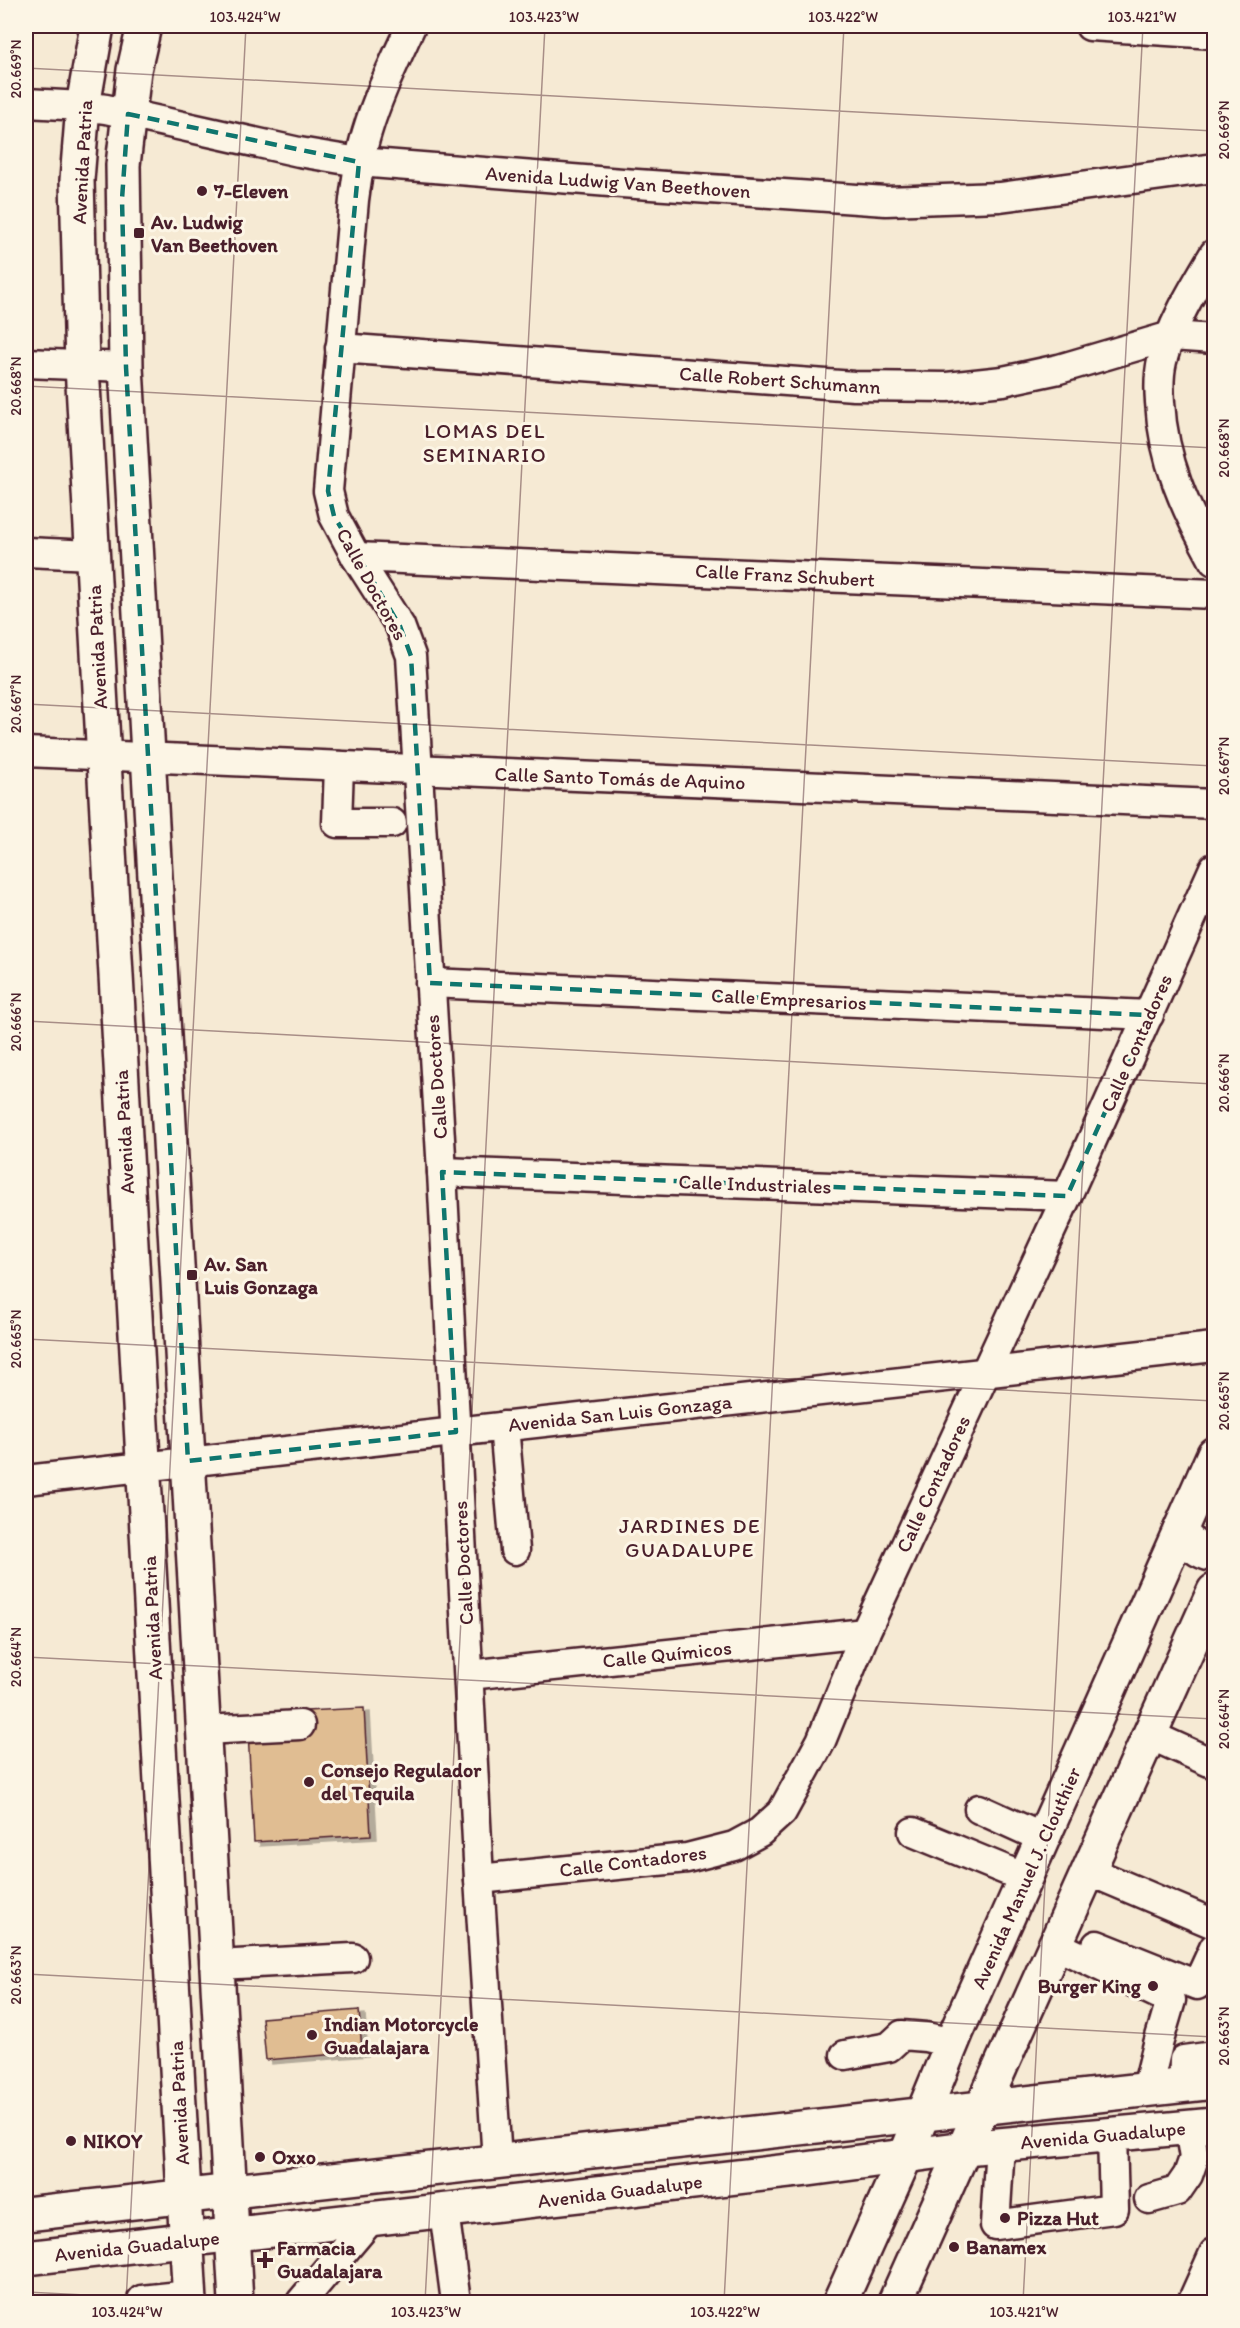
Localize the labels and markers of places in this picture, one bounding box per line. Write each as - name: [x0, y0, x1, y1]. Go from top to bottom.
- place label: 7-Eleven: [213, 179, 289, 203]
- marker: 7-Eleven: [195, 184, 209, 198]
- place label: Av. Ludwig Van Beethoven: [150, 210, 278, 257]
- marker: Av. Ludwig Van Beethoven: [132, 226, 146, 240]
- place label: Av. San Luis Gonzaga: [203, 1252, 318, 1300]
- marker: Av. San Luis Gonzaga: [185, 1268, 199, 1282]
- place label: Consejo Regulador del Tequila: [321, 1758, 482, 1806]
- marker: Consejo Regulador del Tequila: [302, 1775, 316, 1789]
- place label: Burger King: [1038, 1974, 1142, 1999]
- marker: Burger King: [1146, 1979, 1160, 1993]
- place label: Indian Motorcycle Guadalajara: [324, 2012, 479, 2060]
- marker: Indian Motorcycle Guadalajara: [305, 2028, 319, 2042]
- place label: NIKOY: [83, 2129, 143, 2153]
- marker: NIKOY: [64, 2134, 78, 2148]
- place label: Oxxo: [272, 2145, 316, 2169]
- marker: Oxxo: [253, 2150, 267, 2164]
- place label: Pizza Hut: [1017, 2206, 1099, 2230]
- marker: Pizza Hut: [998, 2211, 1012, 2225]
- place label: Banamex: [966, 2235, 1047, 2259]
- place label: Farmacia Guadalajara: [277, 2236, 383, 2284]
- marker: Banamex: [947, 2240, 961, 2254]
- marker: Farmacia Guadalajara: [258, 2253, 272, 2267]

